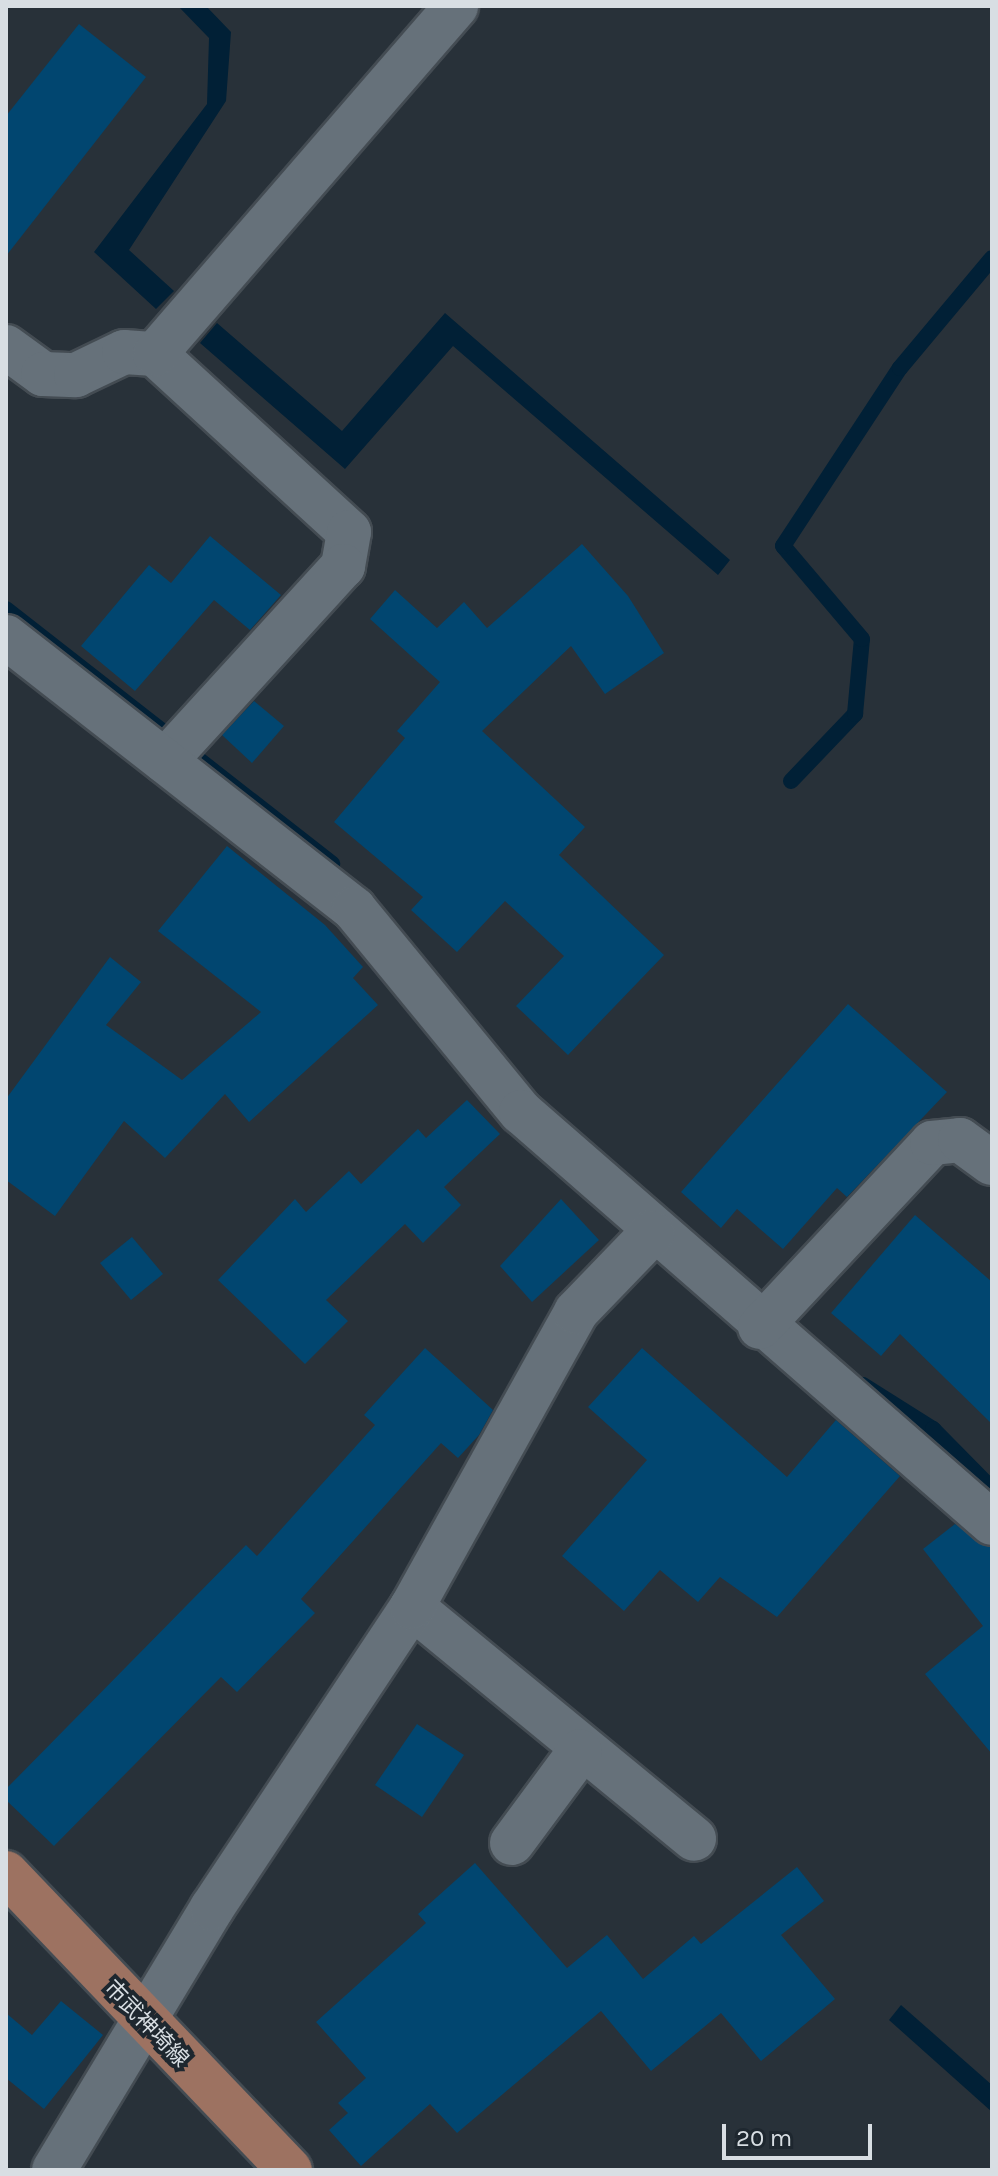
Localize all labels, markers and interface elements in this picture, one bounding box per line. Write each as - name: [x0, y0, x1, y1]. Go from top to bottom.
- street label: 市武神埼線: [98, 1975, 194, 2073]
- scale bar: [726, 2108, 876, 2158]
- text: 20 m: [736, 2124, 792, 2152]

